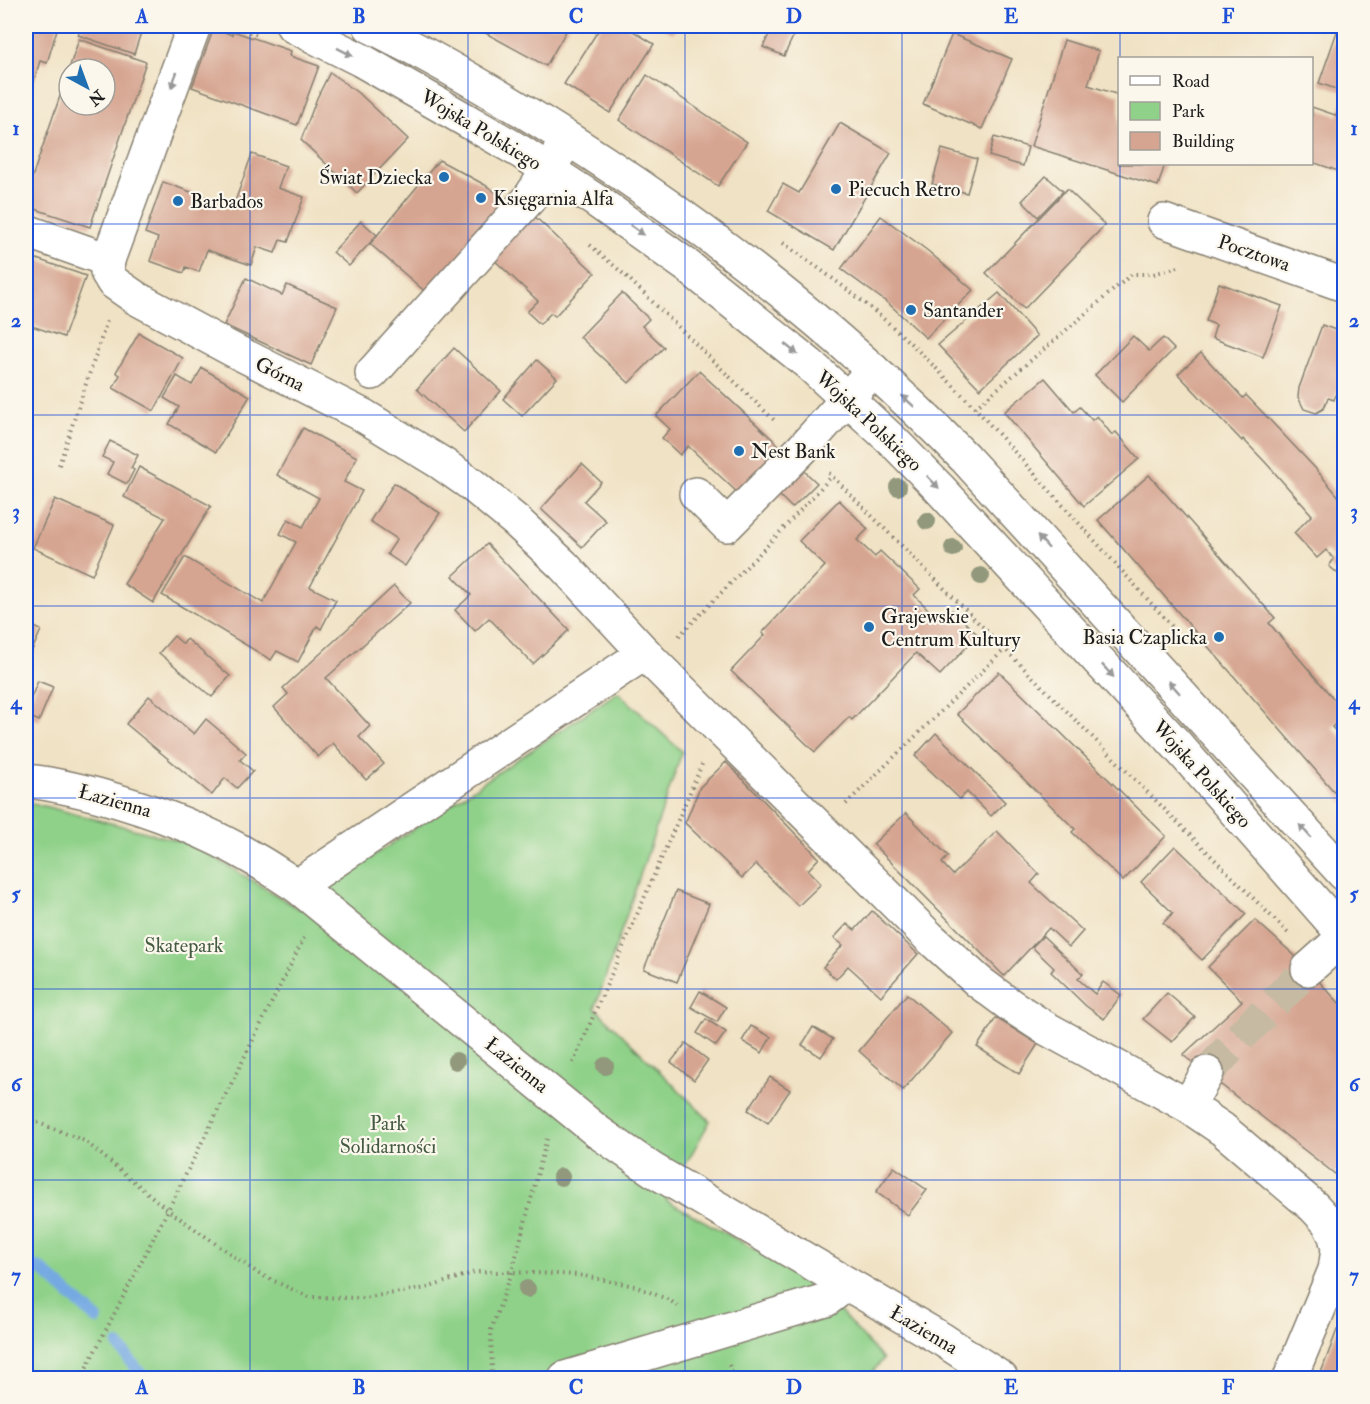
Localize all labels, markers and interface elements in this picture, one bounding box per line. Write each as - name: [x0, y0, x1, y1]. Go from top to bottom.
- text: A: [135, 4, 149, 29]
- text: B: [352, 4, 366, 29]
- text: C: [569, 4, 583, 29]
- text: D: [786, 4, 802, 29]
- text: E: [1004, 4, 1019, 29]
- text: F: [1222, 4, 1235, 29]
- one-way arrow: [337, 47, 354, 57]
- north arrow: [57, 57, 117, 117]
- legend: [1118, 57, 1313, 165]
- text: Road: [1172, 70, 1210, 93]
- one-way arrow: [168, 72, 178, 90]
- street label: Wojska Polskiego: [415, 84, 546, 176]
- text: N: [84, 85, 109, 110]
- text: Park: [1172, 100, 1205, 123]
- text: 1: [12, 116, 20, 141]
- text: 1: [1350, 116, 1358, 141]
- text: Building: [1172, 130, 1235, 153]
- place label: Świat Dziecka: [319, 164, 433, 190]
- marker: Świat Dziecka: [437, 170, 451, 184]
- place label: Piecuch Retro: [848, 177, 960, 202]
- marker: Piecuch Retro: [829, 182, 843, 196]
- place label: Księgarnia Alfa: [493, 186, 614, 211]
- place label: Barbados: [190, 189, 263, 214]
- marker: Księgarnia Alfa: [474, 191, 488, 205]
- marker: Barbados: [171, 194, 185, 208]
- one-way arrow: [628, 224, 644, 236]
- street label: Pocztowa: [1215, 229, 1294, 277]
- place label: Santander: [923, 298, 1004, 323]
- marker: Santander: [904, 303, 918, 317]
- text: 2: [11, 308, 21, 333]
- text: 2: [1349, 308, 1359, 333]
- one-way arrow: [783, 343, 799, 356]
- street label: Górna: [251, 351, 310, 397]
- street label: Wojska Polskiego: [810, 365, 928, 477]
- one-way arrow: [901, 395, 916, 408]
- place label: Nest Bank: [751, 439, 836, 464]
- marker: Nest Bank: [732, 444, 746, 458]
- one-way arrow: [926, 475, 940, 489]
- text: 3: [12, 499, 20, 524]
- text: 3: [1350, 499, 1358, 524]
- one-way arrow: [1036, 535, 1050, 550]
- place label: Grajewskie Centrum Kultury: [881, 604, 1021, 652]
- marker: Grajewskie Centrum Kultury: [862, 620, 876, 634]
- place label: Basia Czaplicka: [1083, 625, 1208, 651]
- marker: Basia Czaplicka: [1212, 630, 1226, 644]
- one-way arrow: [1101, 664, 1115, 679]
- one-way arrow: [1167, 679, 1181, 694]
- text: 4: [10, 690, 23, 715]
- text: 4: [1348, 690, 1361, 715]
- street label: Wojska Polskiego: [1146, 714, 1257, 833]
- street label: Łazienna: [76, 779, 155, 824]
- one-way arrow: [1299, 824, 1312, 839]
- text: 5: [12, 881, 22, 906]
- text: 5: [1350, 881, 1360, 906]
- park label: Skatepark: [145, 933, 224, 959]
- street label: Łazienna: [480, 1032, 555, 1099]
- text: 6: [11, 1072, 23, 1097]
- text: 6: [1349, 1072, 1361, 1097]
- park label: Park Solidarności: [340, 1111, 436, 1159]
- text: 7: [11, 1263, 21, 1288]
- text: 7: [1349, 1263, 1359, 1288]
- street label: Łazienna: [885, 1300, 963, 1360]
- text: A: [135, 1375, 149, 1400]
- text: B: [352, 1375, 366, 1400]
- text: C: [569, 1375, 583, 1400]
- text: D: [786, 1375, 802, 1400]
- text: E: [1004, 1375, 1019, 1400]
- text: F: [1222, 1375, 1235, 1400]

